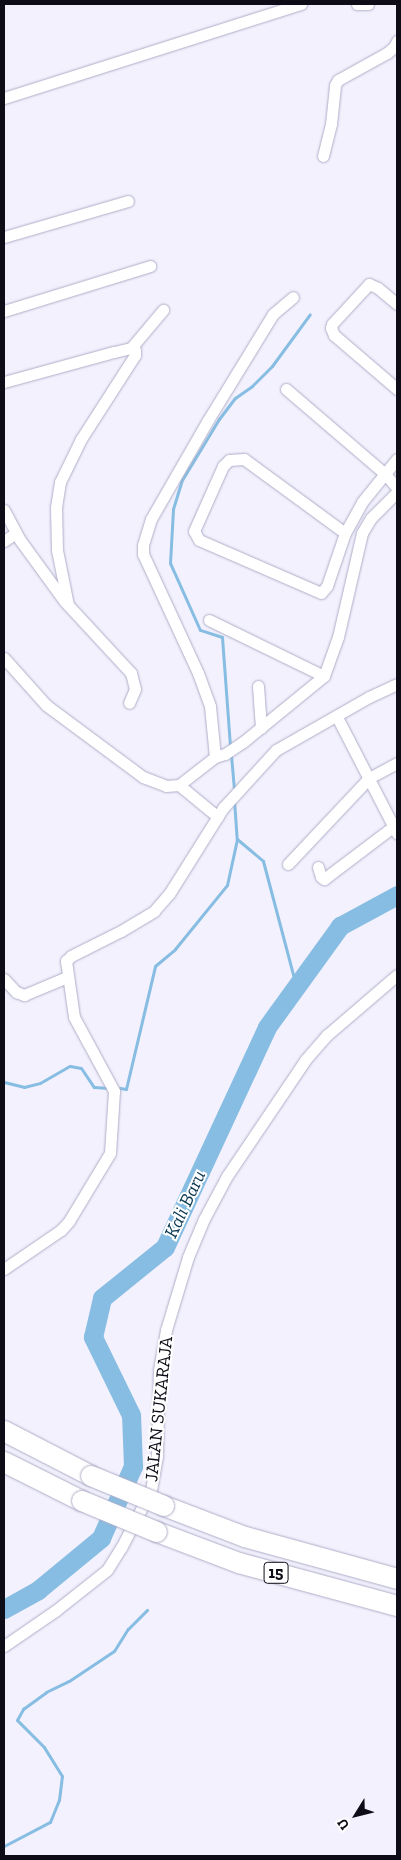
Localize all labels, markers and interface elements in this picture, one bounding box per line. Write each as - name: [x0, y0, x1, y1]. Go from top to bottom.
- water label: Kali Baru: [159, 1167, 211, 1241]
- street label: JALAN SUKARAJA: [141, 1335, 177, 1483]
- road number: 15: [264, 1560, 288, 1586]
- north arrow: [331, 1790, 381, 1840]
- text: U: [334, 1815, 353, 1833]

